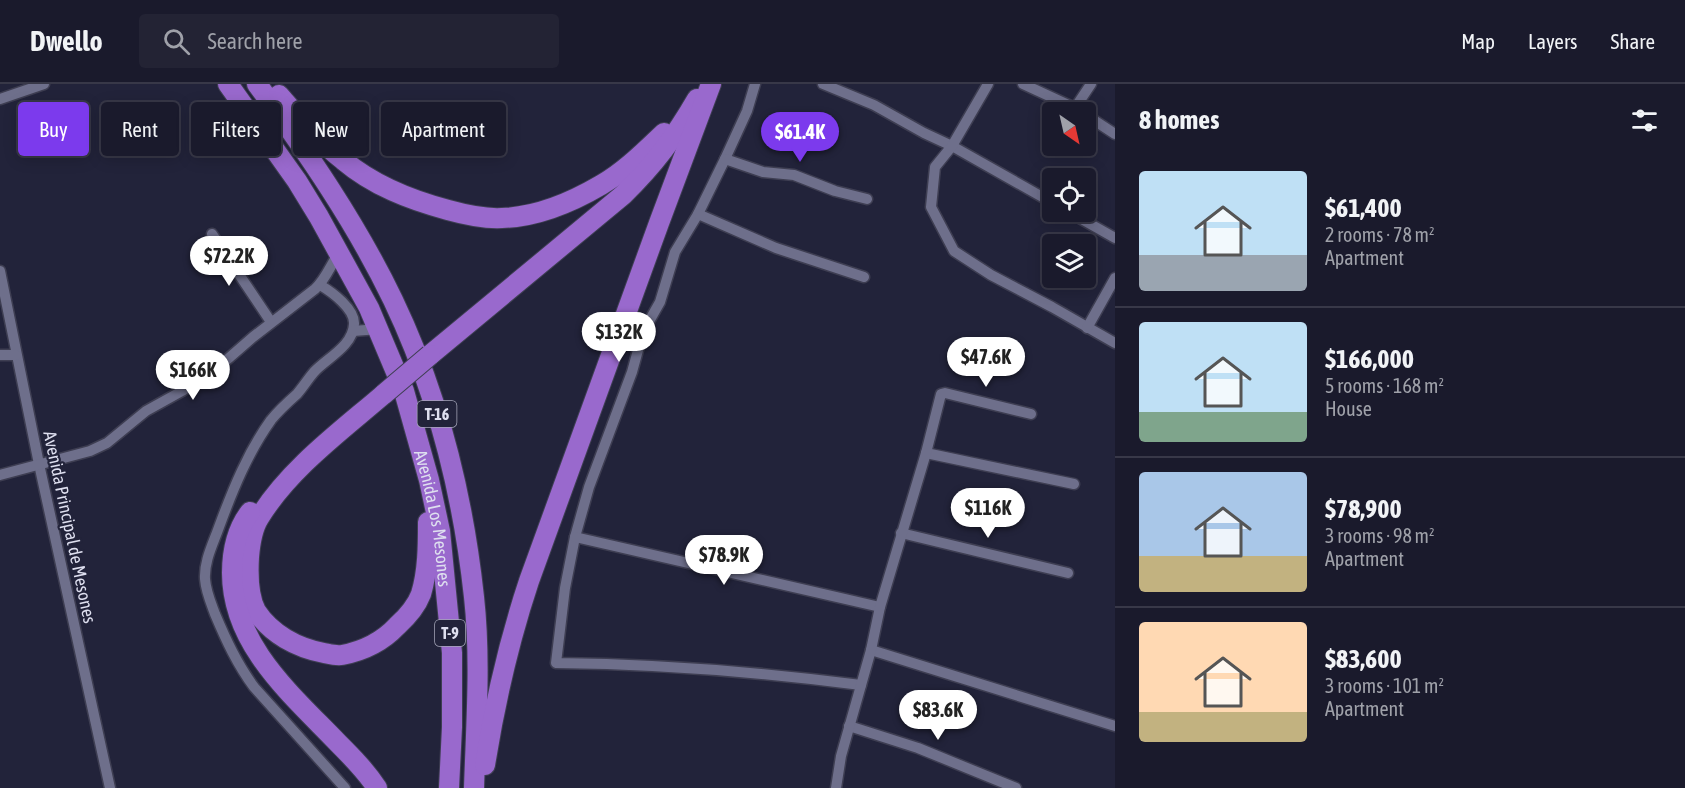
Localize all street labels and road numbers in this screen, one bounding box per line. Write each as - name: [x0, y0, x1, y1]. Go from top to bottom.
- road number: T-16: [418, 401, 456, 427]
- street label: Avenida Principal de Mesones: [39, 429, 101, 625]
- street label: Avenida Los Mesones: [410, 447, 456, 588]
- road number: T-9: [435, 620, 465, 646]

